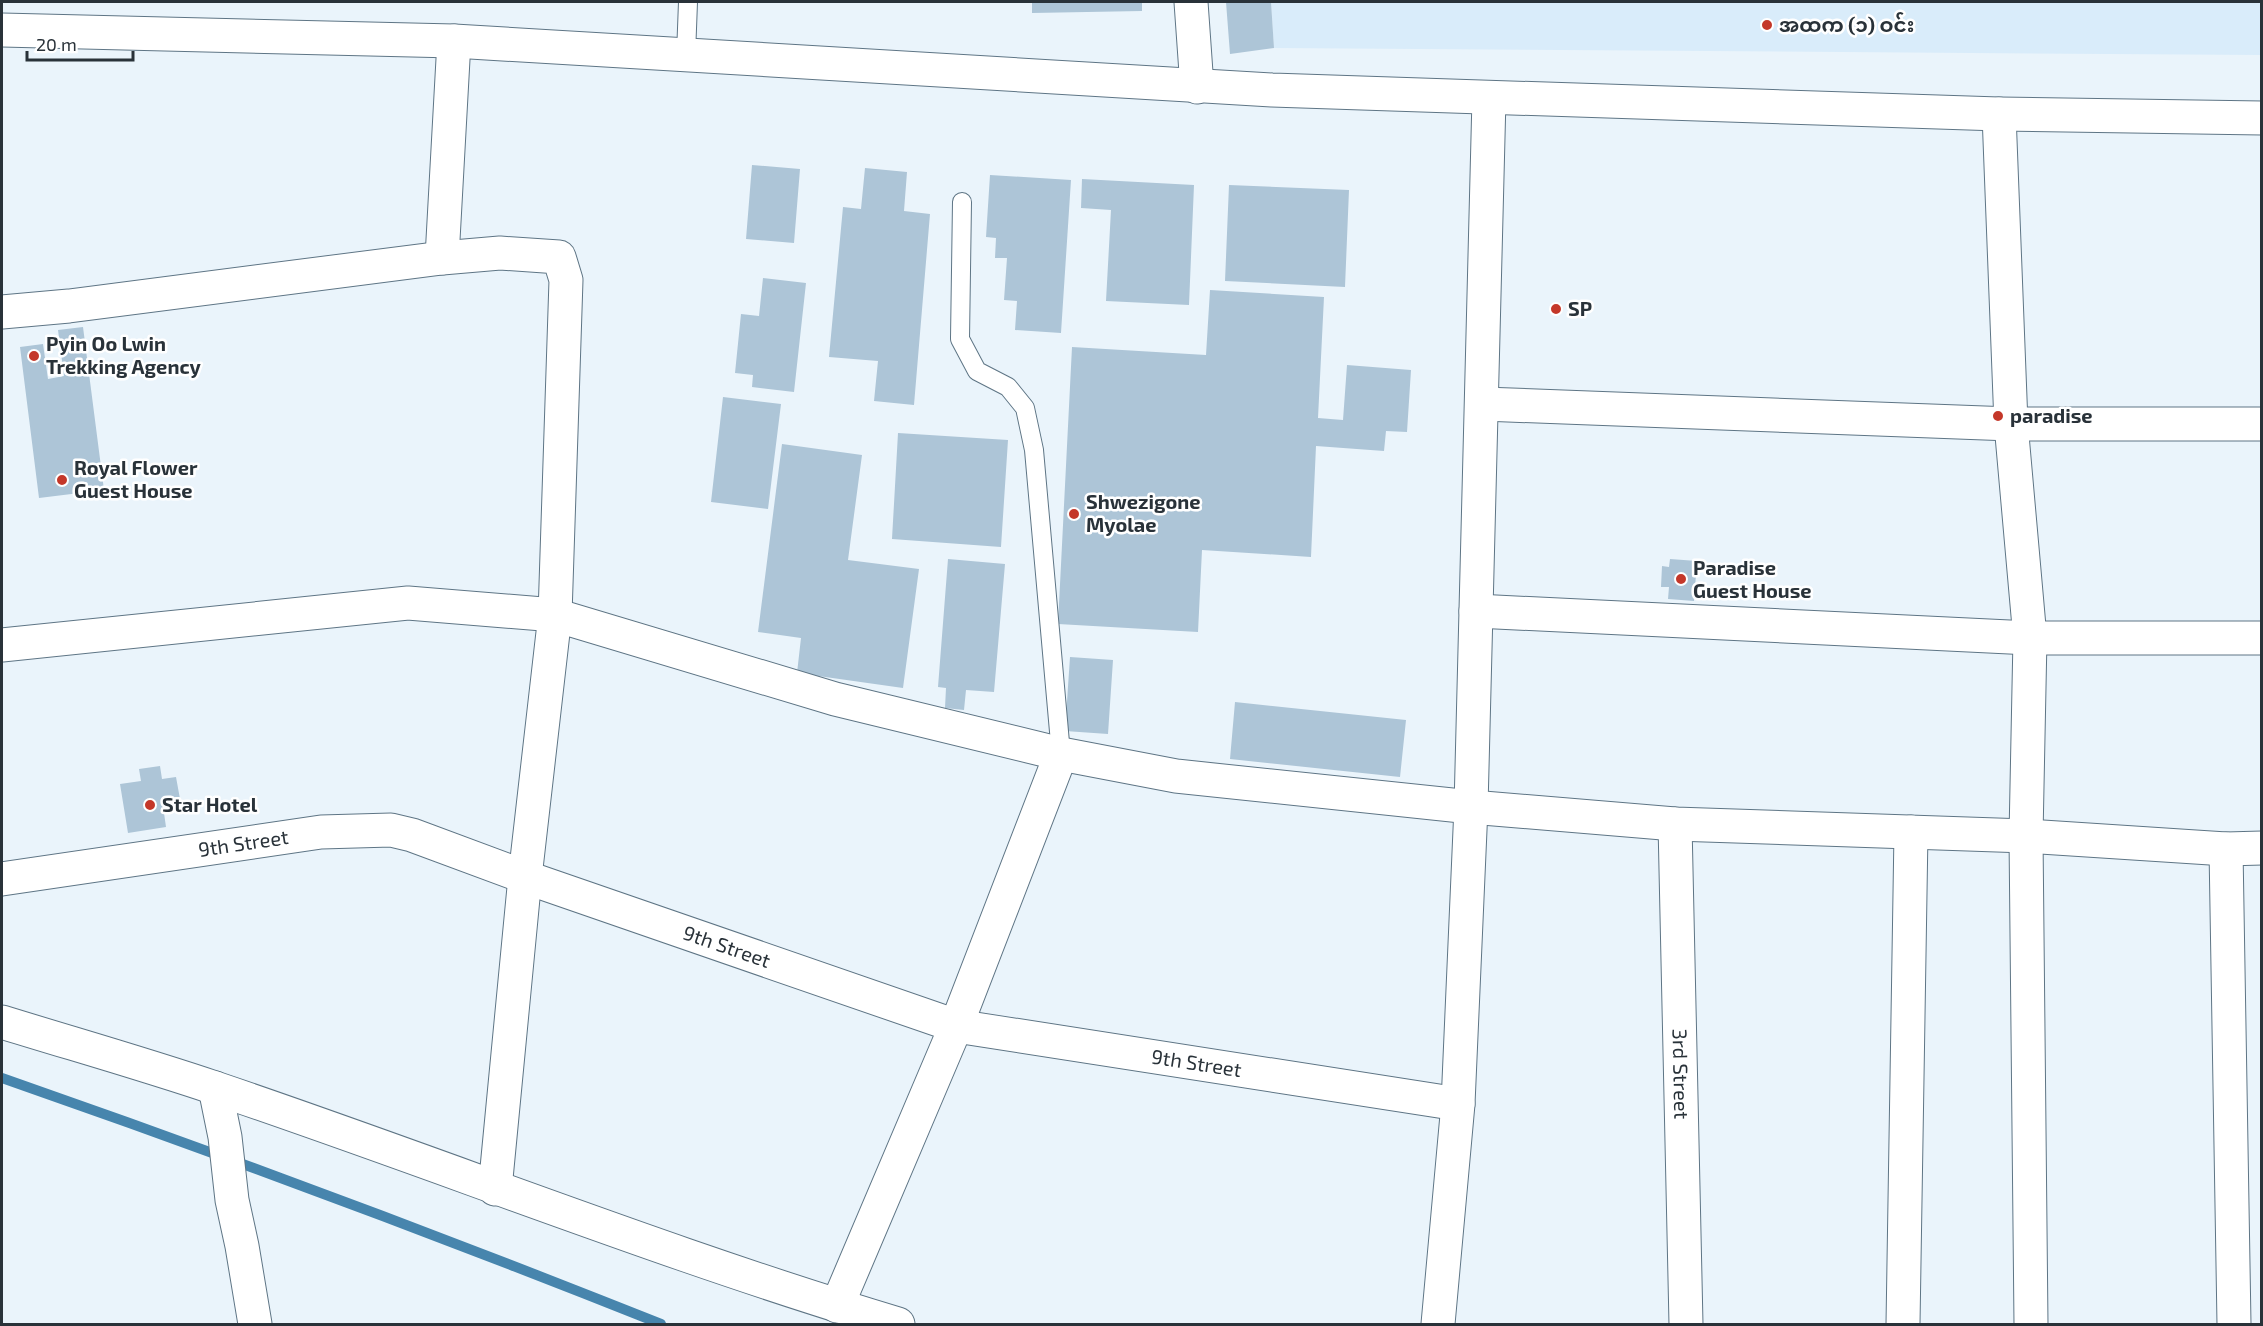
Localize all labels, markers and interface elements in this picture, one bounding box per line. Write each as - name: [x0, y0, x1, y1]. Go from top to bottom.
- place label: အထက (၁) ဝင်း: [1779, 12, 1914, 36]
- marker: အထက (၁) ဝင်း: [1760, 18, 1774, 32]
- scale bar: [27, 24, 134, 62]
- text: 20 m: [36, 33, 77, 55]
- place label: SP: [1568, 296, 1592, 320]
- marker: SP: [1549, 302, 1563, 316]
- place label: Pyin Oo Lwin Trekking Agency: [46, 331, 202, 379]
- marker: Pyin Oo Lwin Trekking Agency: [27, 349, 41, 363]
- place label: paradise: [2010, 403, 2093, 427]
- marker: paradise: [1991, 409, 2005, 423]
- place label: Royal Flower Guest House: [74, 455, 198, 502]
- marker: Royal Flower Guest House: [55, 473, 69, 487]
- place label: Shwezigone Myolae: [1086, 489, 1201, 537]
- marker: Shwezigone Myolae: [1067, 507, 1081, 521]
- place label: Paradise Guest House: [1693, 555, 1812, 602]
- marker: Paradise Guest House: [1674, 572, 1688, 586]
- place label: Star Hotel: [162, 792, 258, 816]
- marker: Star Hotel: [143, 798, 157, 812]
- street label: 9th Street: [197, 824, 290, 861]
- street label: 9th Street: [680, 920, 774, 972]
- street label: 3rd Street: [1669, 1028, 1694, 1120]
- street label: 9th Street: [1150, 1044, 1244, 1081]

